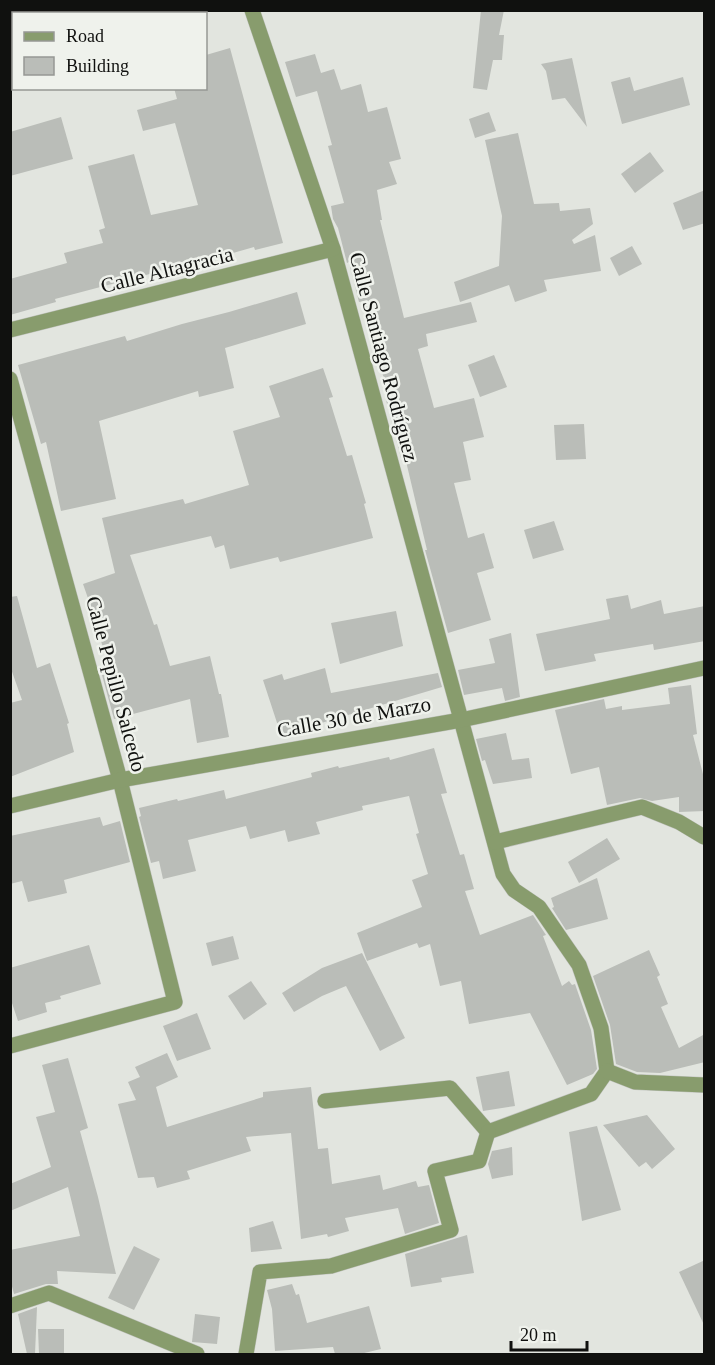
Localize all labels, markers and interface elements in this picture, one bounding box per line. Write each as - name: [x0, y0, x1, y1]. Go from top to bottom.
- legend: [12, 12, 207, 90]
- text: Road: [66, 26, 104, 46]
- text: Building: [66, 56, 129, 76]
- street label: Calle Altagracia: [98, 242, 236, 298]
- street label: Calle Santiago Rodríguez: [344, 250, 424, 464]
- street label: Calle Pepillo Salcedo: [81, 594, 151, 774]
- street label: Calle 30 de Marzo: [275, 692, 433, 742]
- scale bar: [511, 1314, 588, 1352]
- text: 20 m: [520, 1325, 557, 1345]

